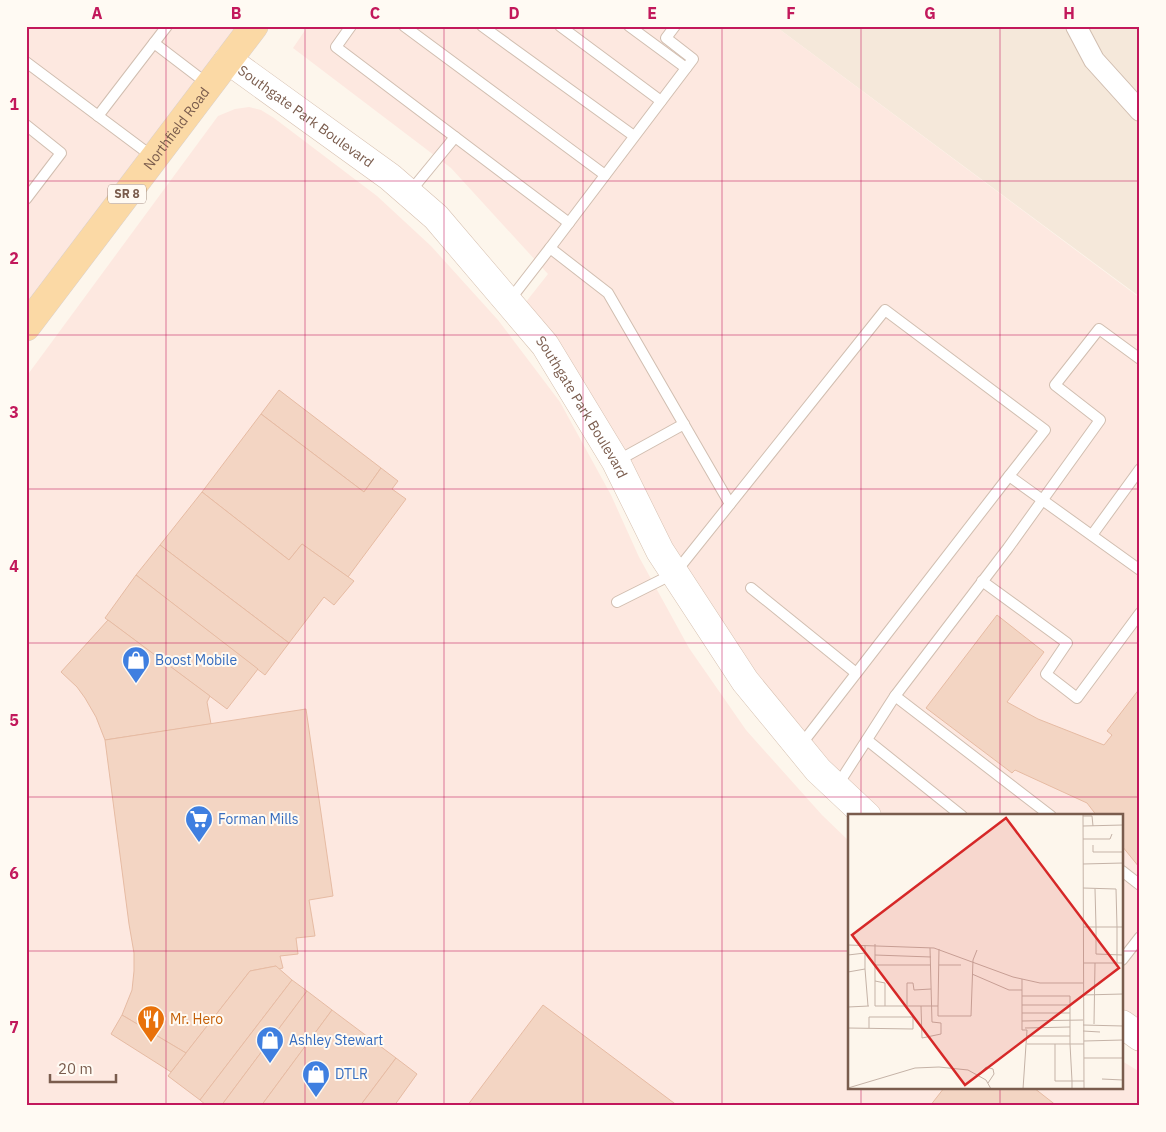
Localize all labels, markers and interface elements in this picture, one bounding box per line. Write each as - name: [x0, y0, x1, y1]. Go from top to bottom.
- text: A: [92, 3, 103, 23]
- text: B: [231, 3, 242, 23]
- text: C: [370, 3, 380, 23]
- text: D: [508, 3, 520, 23]
- text: E: [647, 3, 657, 23]
- text: F: [786, 3, 796, 23]
- text: G: [924, 3, 936, 23]
- text: H: [1063, 3, 1075, 23]
- street label: Southgate Park Boulevard: [234, 61, 377, 171]
- street label: Northfield Road: [139, 84, 213, 173]
- text: 1: [9, 94, 19, 114]
- road number: SR 8: [108, 184, 146, 203]
- text: 2: [9, 248, 19, 268]
- street label: Southgate Park Boulevard: [532, 332, 631, 481]
- text: 3: [9, 402, 19, 422]
- text: 4: [9, 556, 19, 576]
- shop icon: Boost Mobile: [121, 645, 151, 684]
- place label: Boost Mobile: [155, 651, 237, 669]
- text: 5: [9, 710, 19, 730]
- supermarket icon: Forman Mills: [184, 804, 214, 843]
- place label: Forman Mills: [218, 810, 299, 828]
- inset map: [848, 814, 1124, 1090]
- text: 6: [9, 863, 19, 883]
- restaurant icon: Mr. Hero: [136, 1004, 166, 1043]
- place label: Mr. Hero: [170, 1010, 223, 1028]
- text: 7: [9, 1017, 19, 1037]
- shop icon: Ashley Stewart: [255, 1025, 285, 1064]
- place label: Ashley Stewart: [289, 1031, 383, 1049]
- scale bar: [50, 1052, 116, 1084]
- text: 20 m: [58, 1059, 93, 1078]
- shop icon: DTLR: [301, 1059, 331, 1098]
- place label: DTLR: [335, 1065, 368, 1083]

